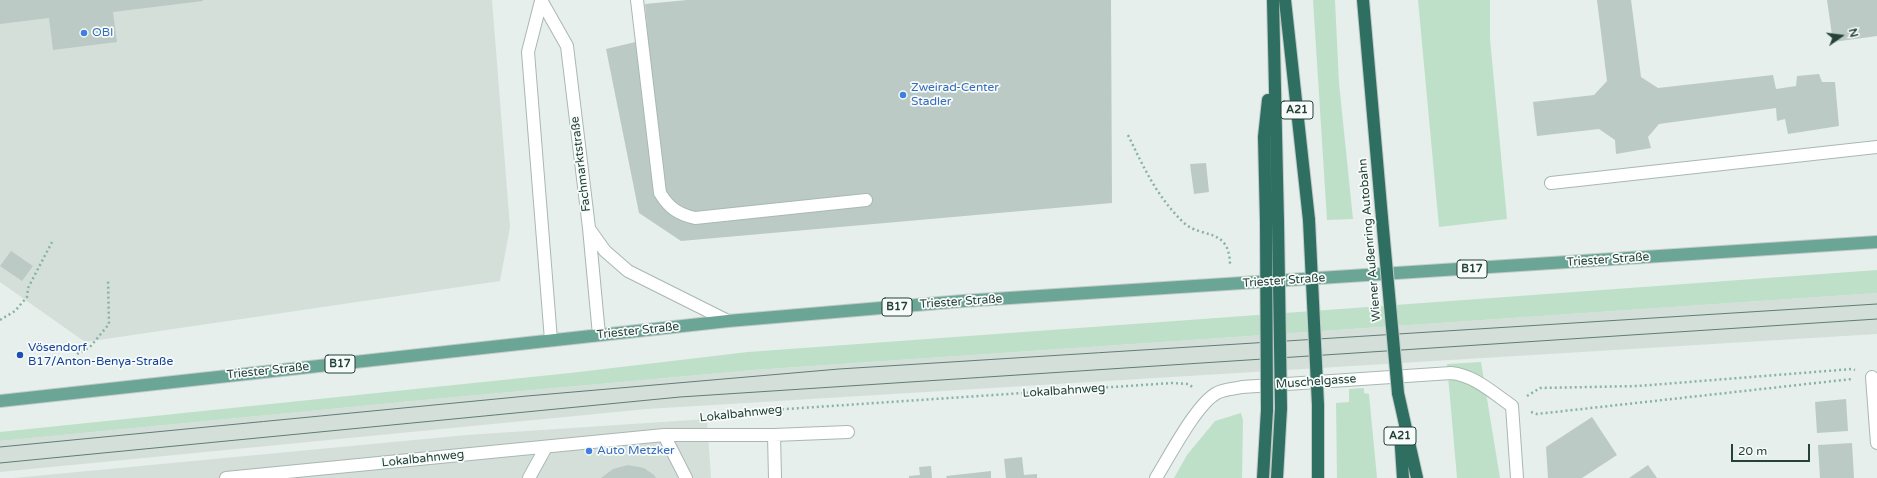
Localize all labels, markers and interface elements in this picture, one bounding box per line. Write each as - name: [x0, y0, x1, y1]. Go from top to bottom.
- north arrow: [1821, 16, 1861, 56]
- place label: OBI: [92, 26, 113, 40]
- text: N: [1846, 27, 1861, 39]
- marker: OBI: [79, 28, 89, 38]
- place label: Zweirad-Center Stadler: [911, 81, 999, 109]
- marker: Zweirad-Center Stadler: [898, 90, 908, 100]
- road number: A21: [1281, 101, 1313, 119]
- street label: Fachmarktstraße: [568, 115, 594, 213]
- street label: Wiener Außenring Autobahn: [1356, 158, 1384, 322]
- street label: Triester Straße: [1566, 250, 1650, 270]
- road number: B17: [1457, 260, 1487, 278]
- street label: Triester Straße: [1242, 271, 1326, 291]
- street label: Triester Straße: [919, 292, 1003, 312]
- road number: B17: [882, 298, 912, 316]
- street label: Triester Straße: [596, 320, 680, 342]
- place label: Vösendorf B17/Anton-Benya-Straße: [28, 341, 173, 369]
- marker: Vösendorf B17/Anton-Benya-Straße: [15, 350, 25, 360]
- road number: B17: [325, 355, 355, 373]
- street label: Triester Straße: [226, 360, 310, 382]
- street label: Muschelgasse: [1275, 372, 1357, 392]
- street label: Lokalbahnweg: [1022, 381, 1106, 401]
- street label: Lokalbahnweg: [699, 403, 783, 425]
- road number: A21: [1384, 427, 1416, 445]
- scale bar: [1733, 436, 1812, 462]
- place label: Auto Metzker: [597, 444, 675, 458]
- text: 20 m: [1738, 444, 1767, 458]
- marker: Auto Metzker: [584, 446, 594, 456]
- street label: Lokalbahnweg: [381, 448, 465, 470]

